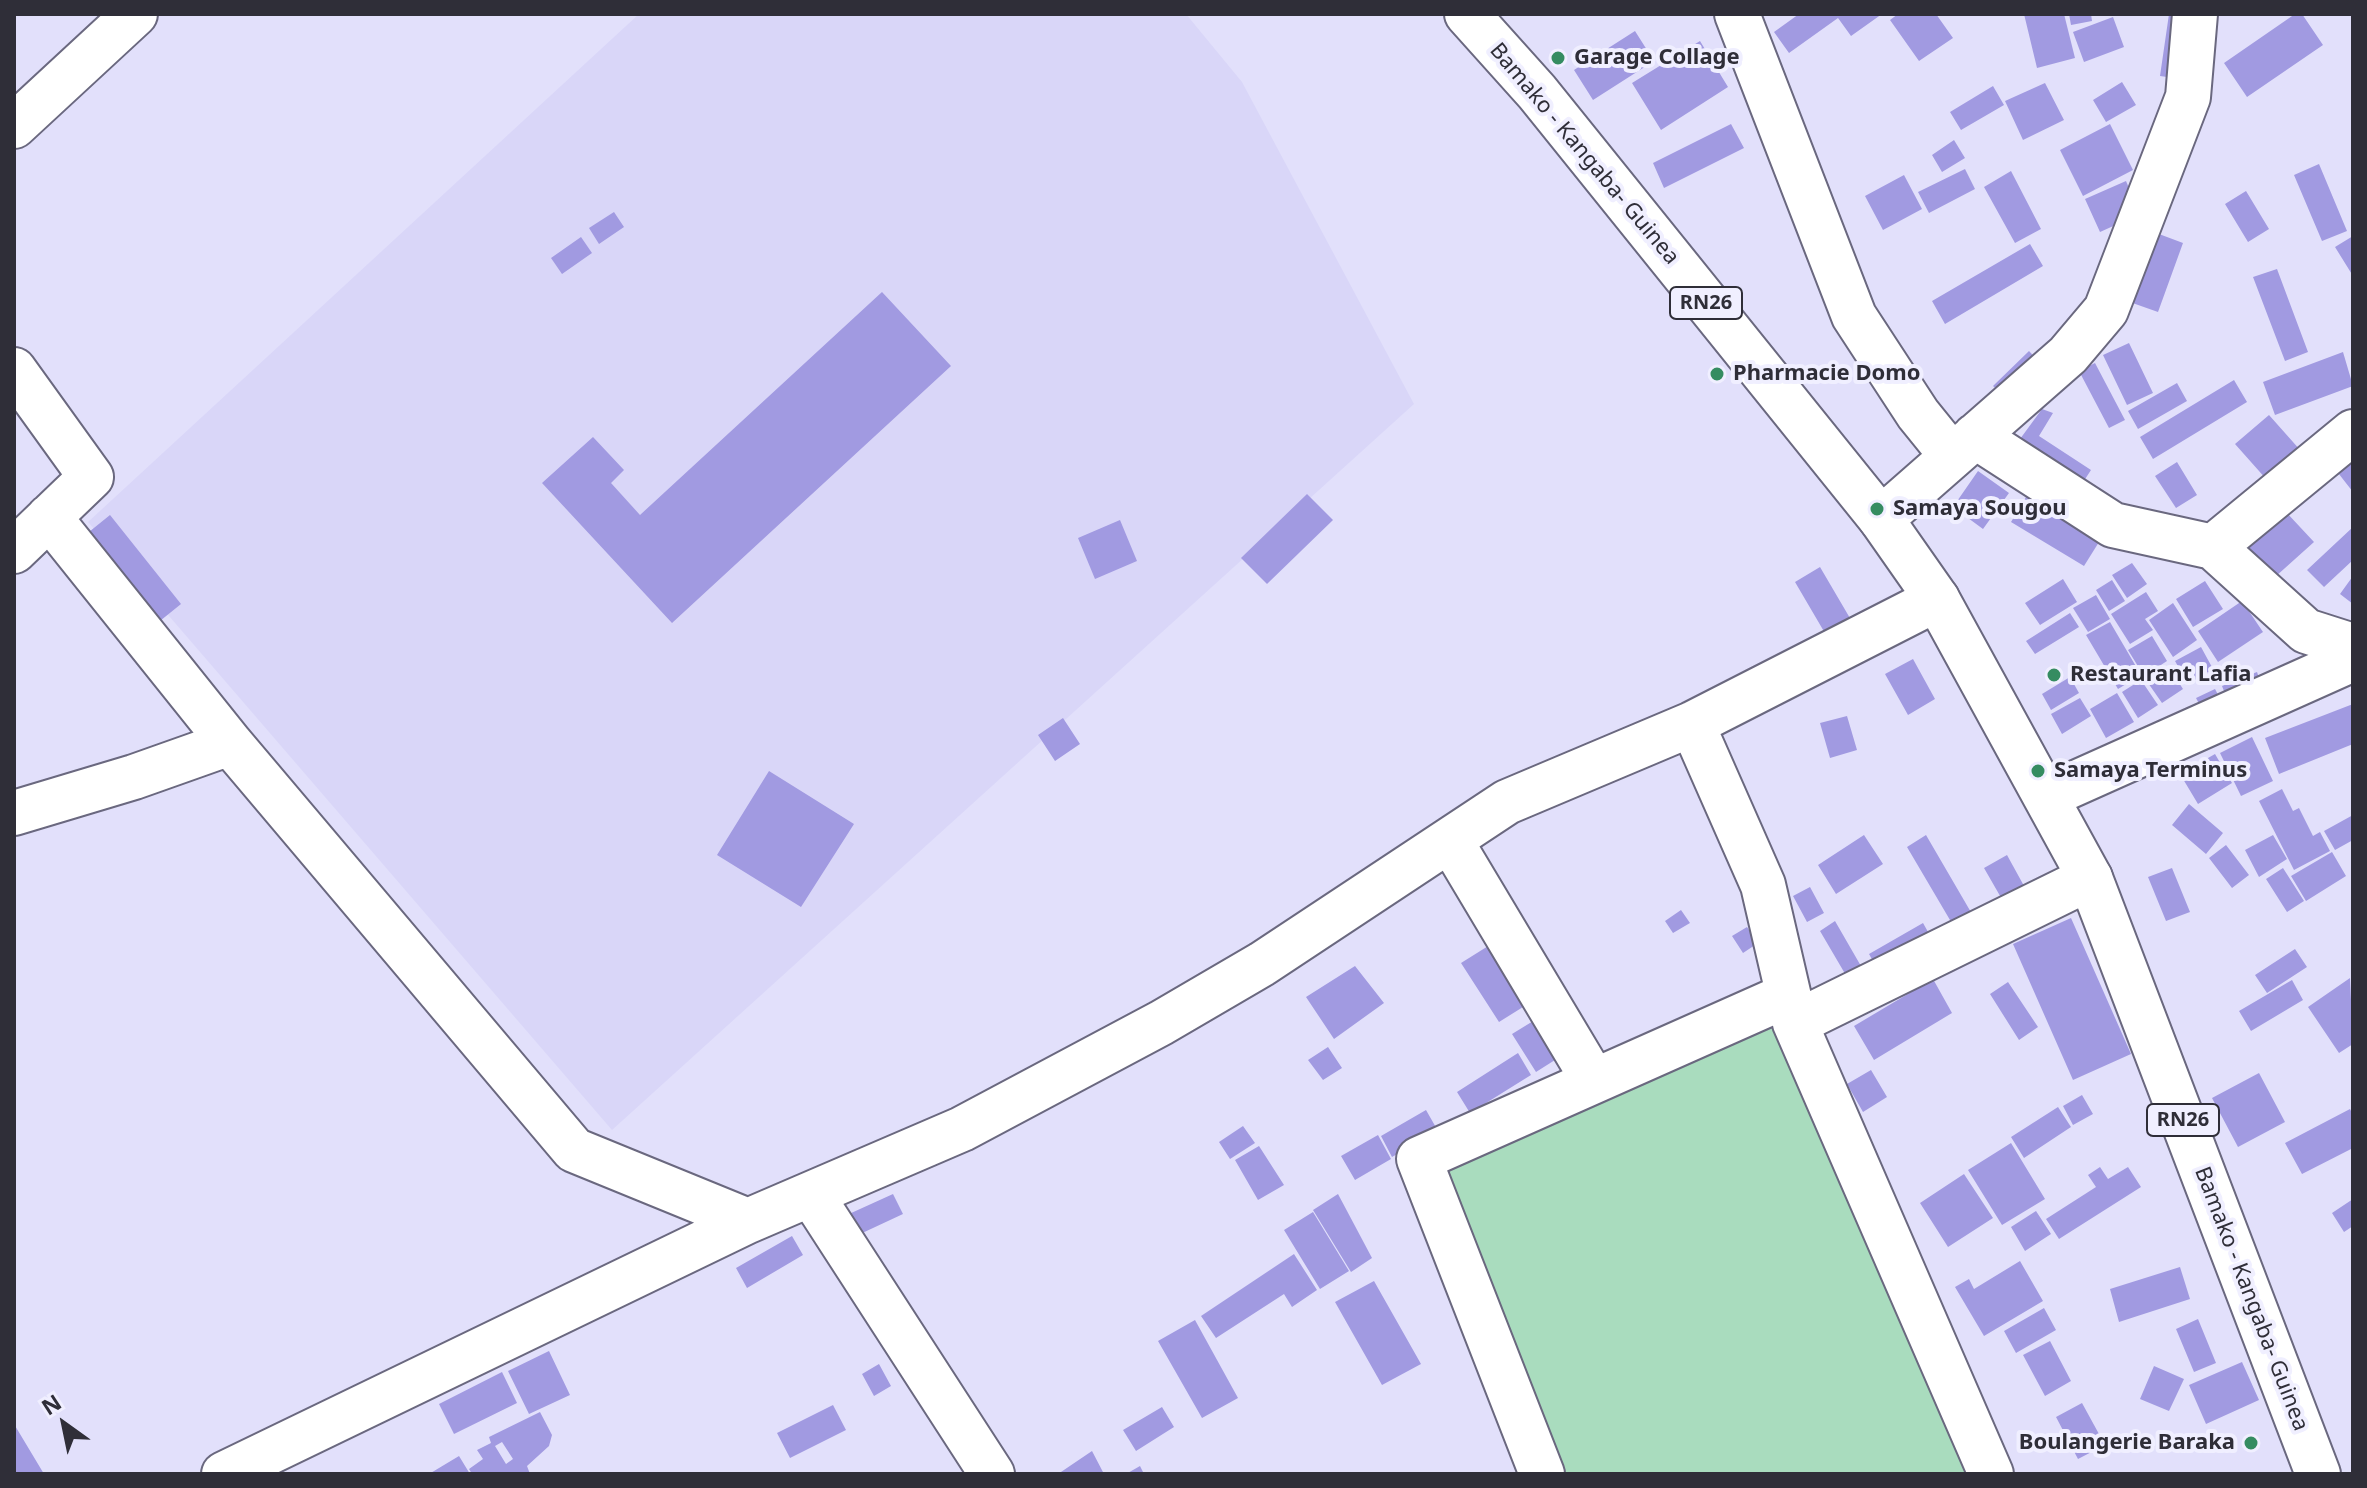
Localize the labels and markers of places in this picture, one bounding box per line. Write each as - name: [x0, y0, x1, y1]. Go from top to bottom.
- place label: Garage Collage: [1574, 45, 1740, 71]
- marker: Garage Collage: [1549, 49, 1567, 67]
- place label: Pharmacie Domo: [1733, 361, 1920, 387]
- marker: Pharmacie Domo: [1708, 365, 1726, 383]
- place label: Samaya Sougou: [1893, 496, 2067, 522]
- marker: Samaya Sougou: [1868, 500, 1886, 518]
- place label: Restaurant Lafia: [2070, 662, 2251, 688]
- marker: Restaurant Lafia: [2045, 666, 2063, 684]
- place label: Samaya Terminus: [2054, 758, 2247, 784]
- marker: Samaya Terminus: [2029, 762, 2047, 780]
- place label: Boulangerie Baraka: [2019, 1430, 2235, 1456]
- marker: Boulangerie Baraka: [2242, 1434, 2260, 1452]

